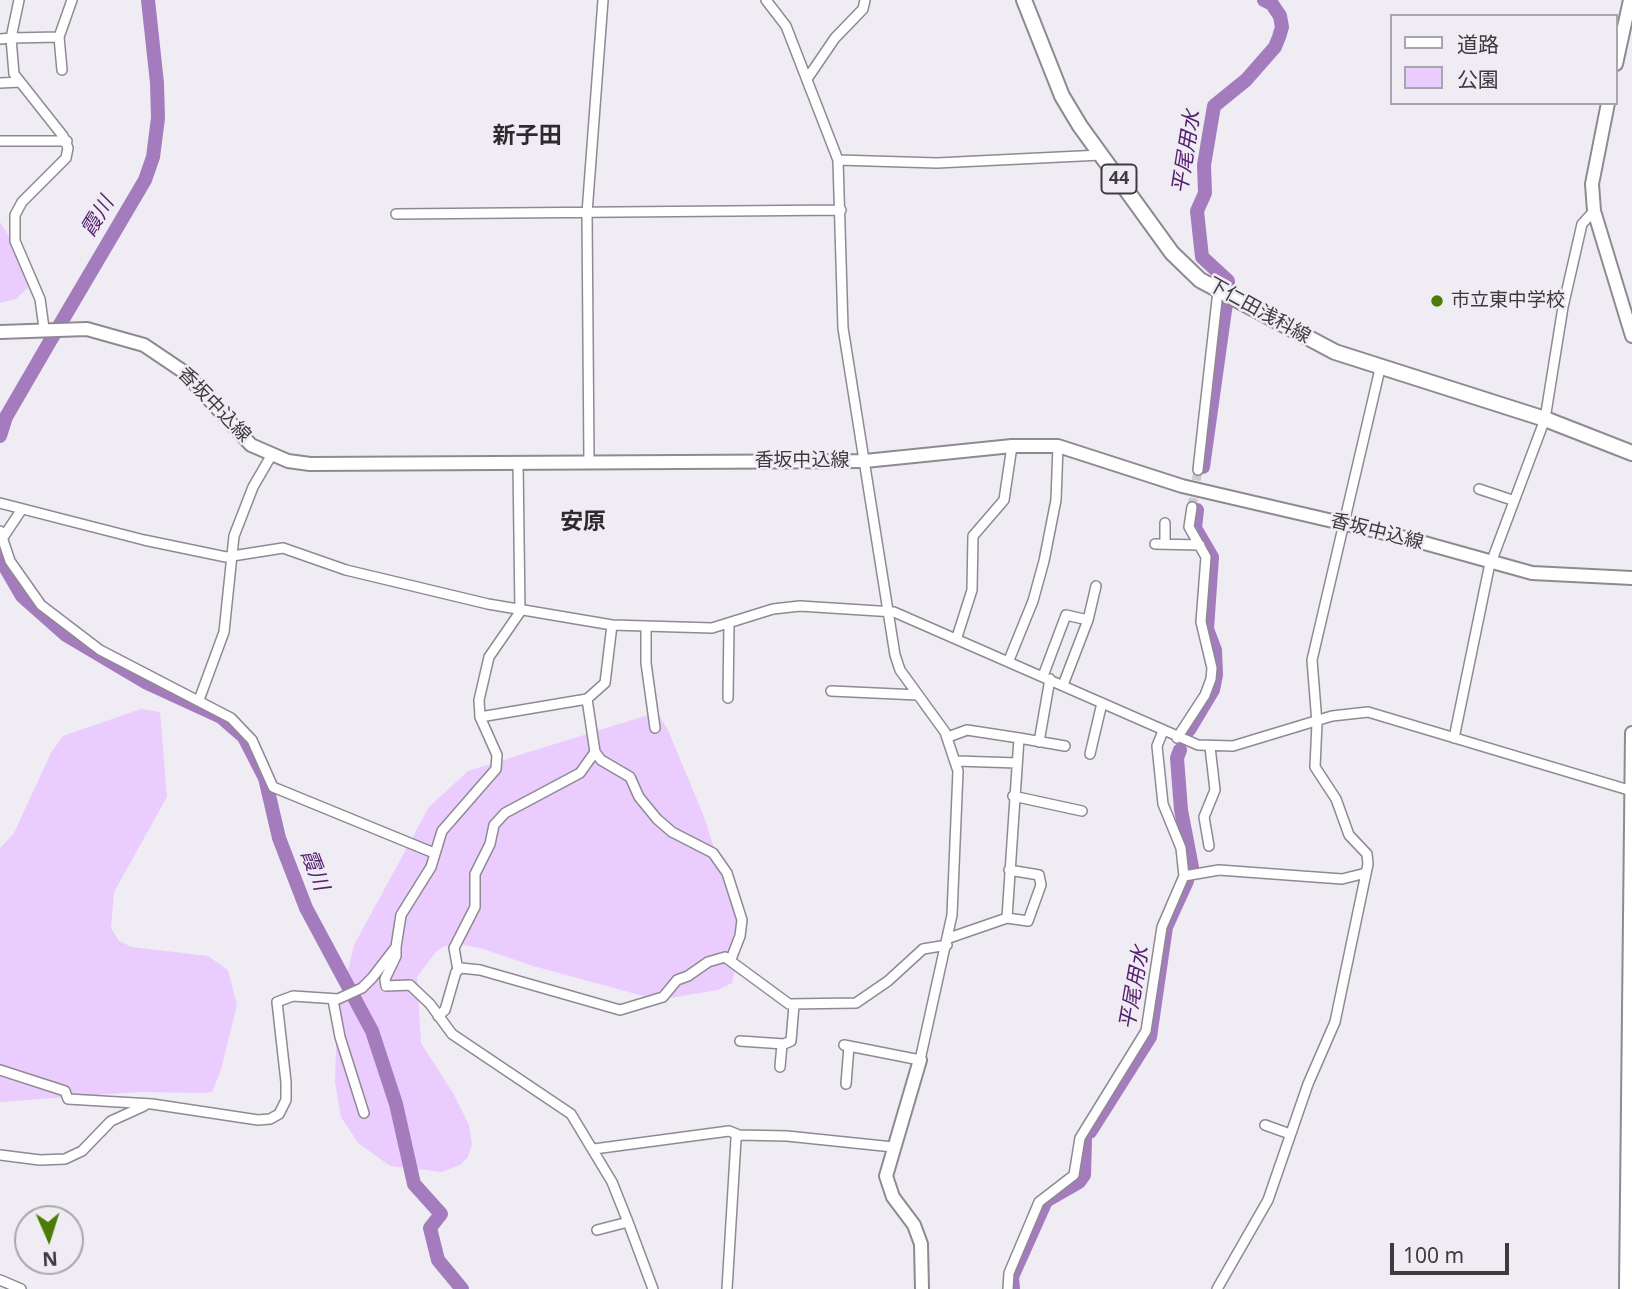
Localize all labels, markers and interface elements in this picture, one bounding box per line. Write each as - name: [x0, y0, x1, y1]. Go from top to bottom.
- legend: [1390, 14, 1618, 105]
- text: 道路: [1457, 30, 1499, 58]
- text: 公園: [1457, 65, 1499, 93]
- water label: 平尾用水: [1168, 109, 1206, 195]
- district label: 新子田: [493, 122, 561, 150]
- road number: 44: [1102, 164, 1136, 194]
- water label: 霞川: [76, 193, 120, 241]
- street label: 下仁田浅科線: [1204, 273, 1314, 349]
- place label: 市立東中学校: [1451, 290, 1565, 312]
- marker: 市立東中学校: [1429, 293, 1445, 309]
- street label: 香坂中込線: [173, 363, 255, 447]
- street label: 香坂中込線: [755, 450, 849, 472]
- district label: 安原: [560, 508, 606, 536]
- street label: 香坂中込線: [1328, 509, 1426, 555]
- water label: 霞川: [295, 846, 333, 894]
- water label: 平尾用水: [1115, 944, 1155, 1032]
- north arrow: [14, 1205, 84, 1275]
- scale bar: [1394, 1230, 1513, 1274]
- text: 100 m: [1403, 1241, 1464, 1269]
- text: N: [42, 1246, 58, 1272]

